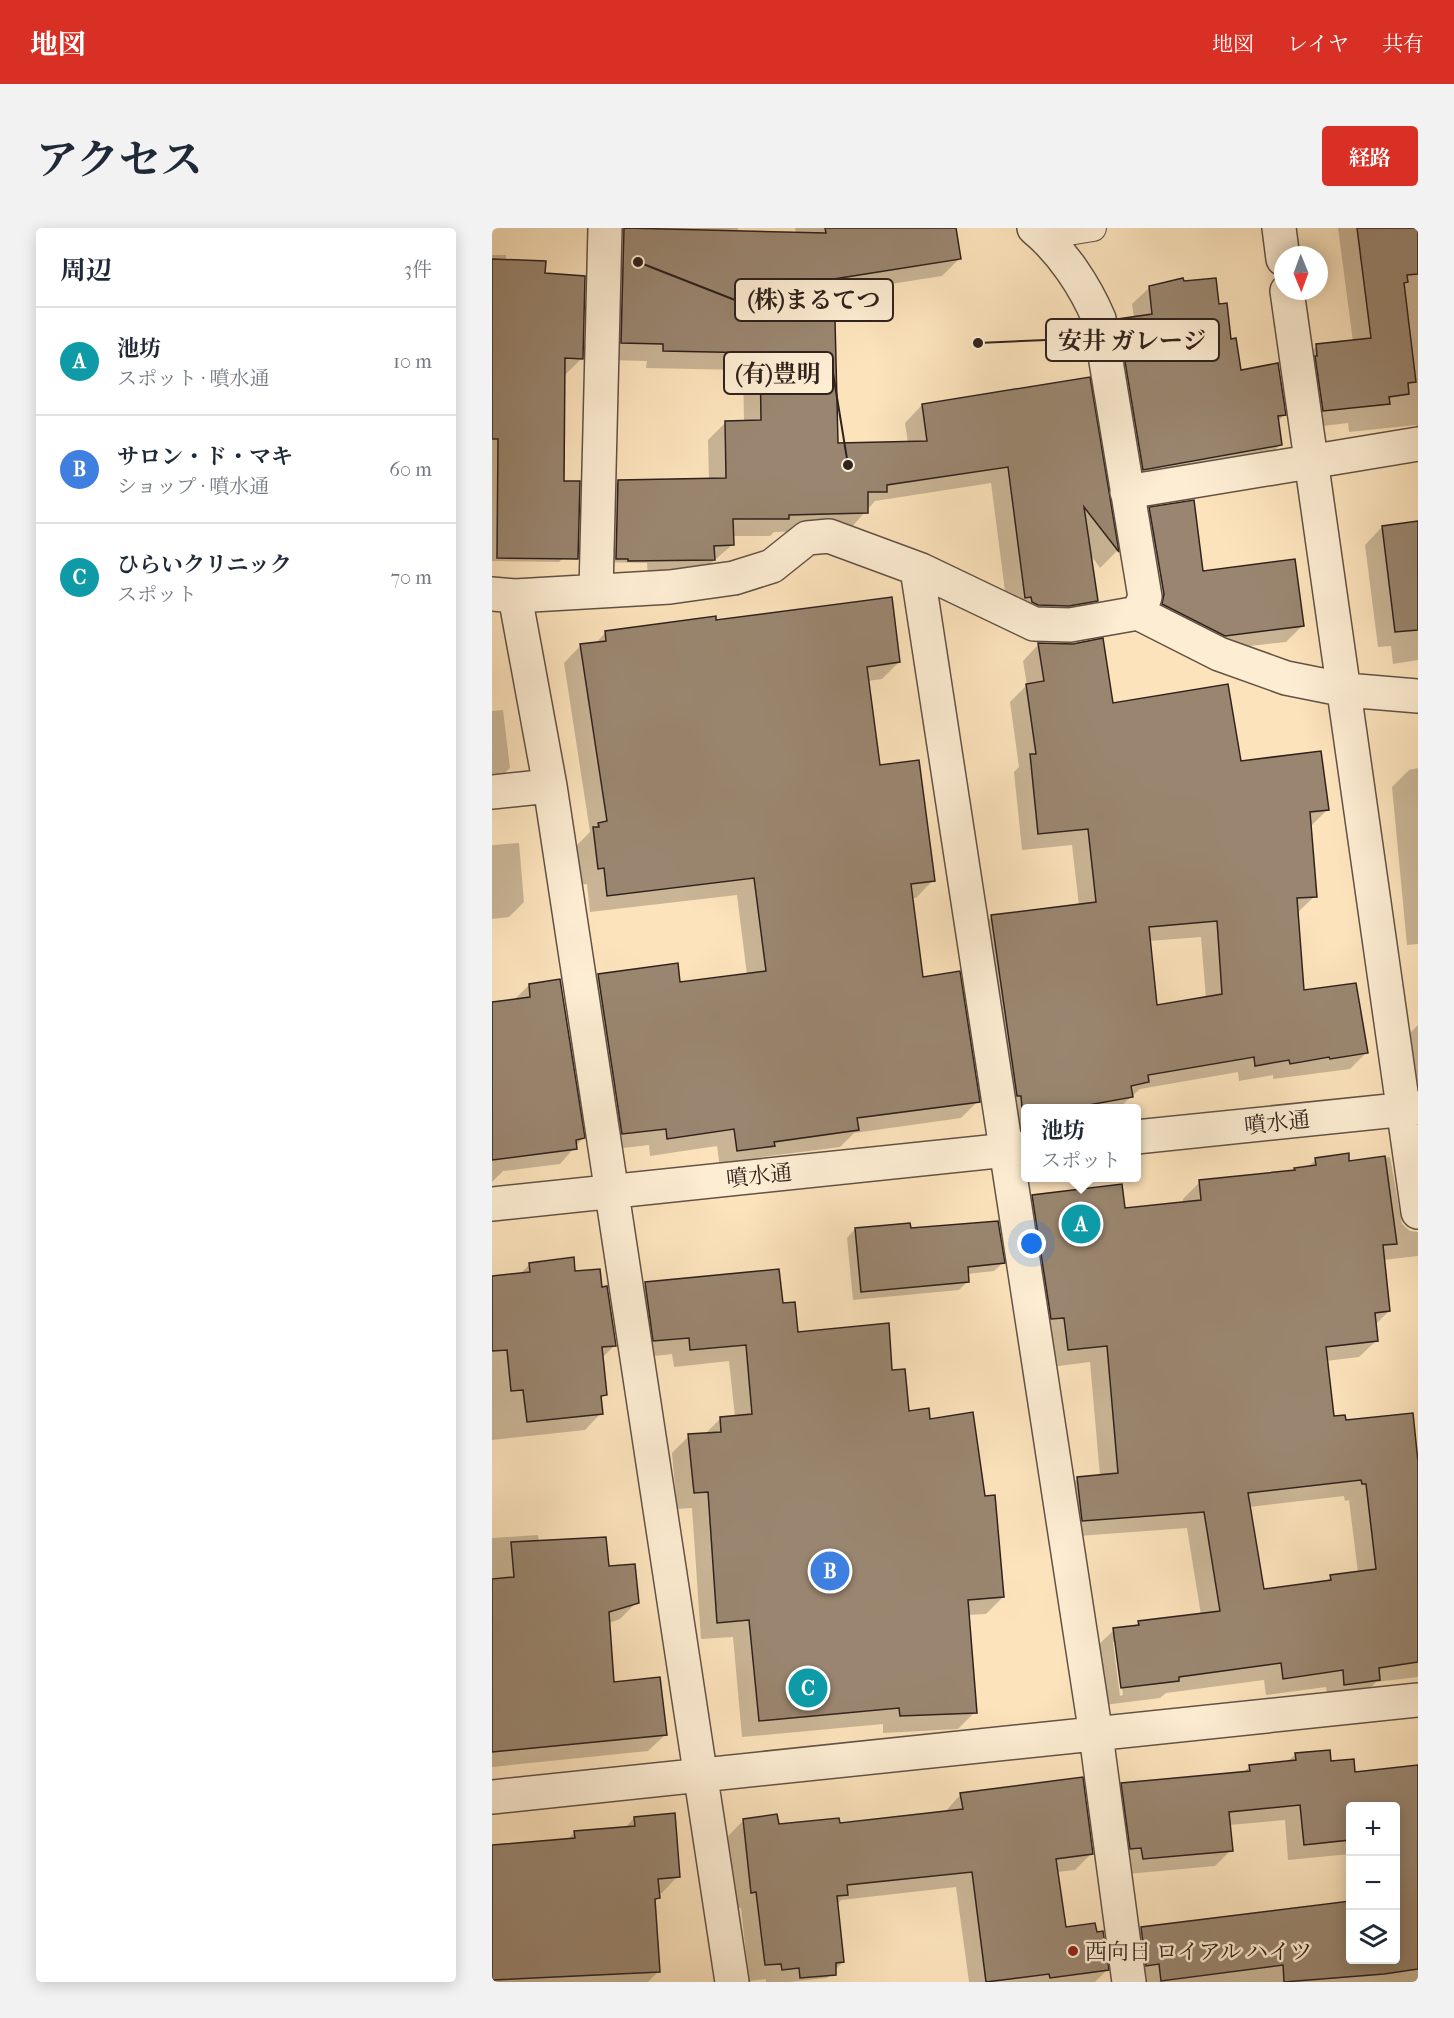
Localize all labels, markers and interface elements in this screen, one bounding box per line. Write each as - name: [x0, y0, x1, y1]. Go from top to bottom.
- text: 地図: [30, 28, 86, 61]
- text: 地図: [1212, 32, 1254, 56]
- text: レイヤ: [1287, 32, 1349, 56]
- text: 共有: [1382, 32, 1424, 56]
- button: 経路: [1322, 126, 1418, 186]
- text: アクセス: [36, 136, 203, 185]
- north arrow: [1274, 246, 1328, 300]
- text: 周辺: [60, 255, 112, 286]
- text: 3件: [404, 258, 432, 281]
- callout: (株)まるてつ: [735, 279, 893, 321]
- text: (株)まるてつ: [747, 286, 881, 314]
- callout: 安井 ガレージ: [1046, 319, 1219, 361]
- text: 安井 ガレージ: [1058, 327, 1206, 355]
- text: 池坊: [117, 336, 161, 362]
- text: A: [73, 350, 86, 373]
- text: 10 m: [393, 350, 432, 373]
- callout: (有)豊明: [724, 352, 833, 394]
- text: (有)豊明: [735, 360, 821, 388]
- text: スポット · 噴水通: [117, 367, 270, 390]
- text: サロン・ド・マキ: [117, 444, 293, 470]
- text: B: [73, 458, 86, 481]
- text: 60 m: [389, 458, 432, 481]
- text: ショップ · 噴水通: [117, 475, 269, 498]
- text: ひらいクリニック: [117, 552, 292, 578]
- text: C: [73, 566, 86, 589]
- text: 70 m: [390, 566, 432, 589]
- text: スポット: [117, 583, 197, 606]
- popup: [1021, 1104, 1141, 1182]
- street label: 噴水通: [1243, 1107, 1311, 1139]
- text: 池坊: [1041, 1118, 1085, 1144]
- text: スポット: [1041, 1149, 1121, 1172]
- street label: 噴水通: [725, 1160, 793, 1192]
- pin: A: [1062, 1202, 1100, 1246]
- your location: [1017, 1229, 1046, 1258]
- pin: B: [810, 1548, 850, 1594]
- pin: C: [788, 1666, 828, 1710]
- map controls: [1346, 1802, 1400, 1964]
- button: +: [1346, 1802, 1400, 1856]
- button: −: [1346, 1856, 1400, 1910]
- button: layers: [1346, 1910, 1400, 1964]
- place label: 西向日 ロイアル ハイツ: [1085, 1939, 1312, 1965]
- marker: 西向日 ロイアル ハイツ: [1066, 1944, 1080, 1958]

